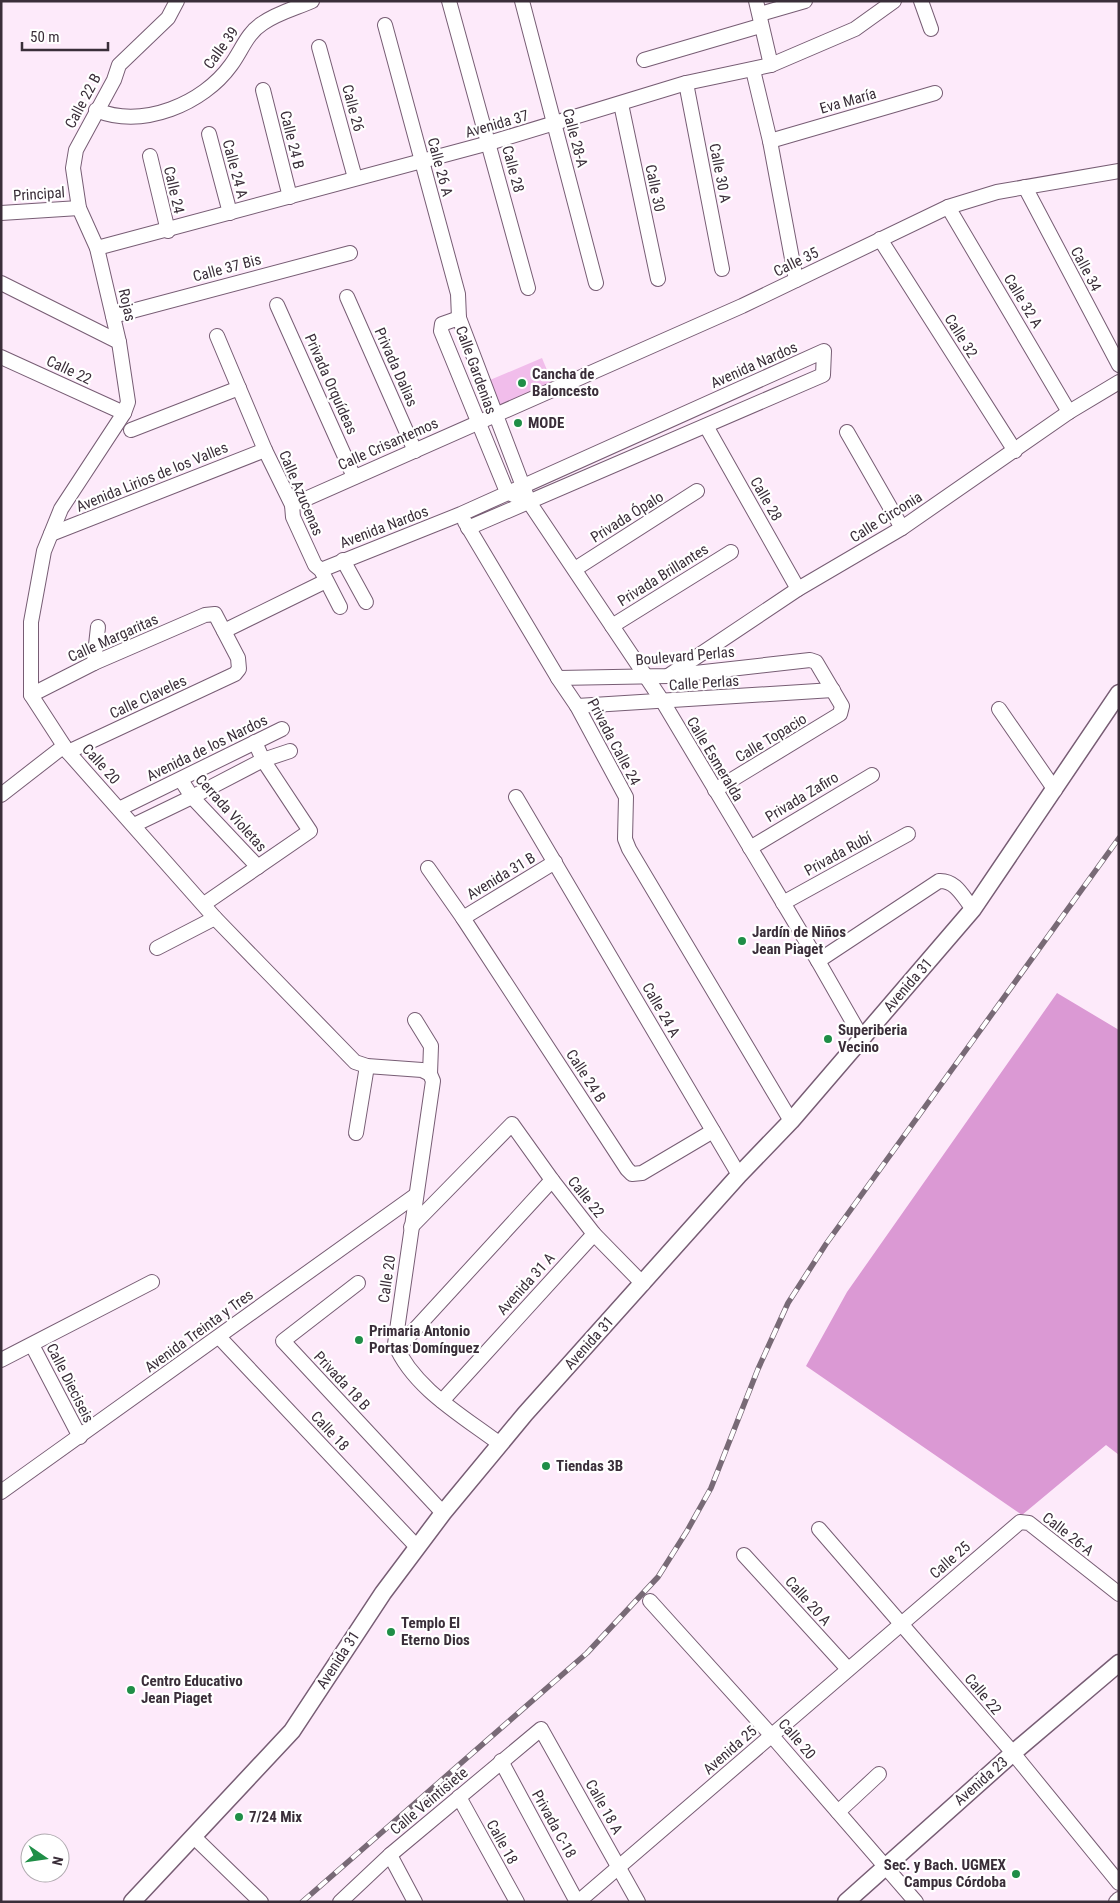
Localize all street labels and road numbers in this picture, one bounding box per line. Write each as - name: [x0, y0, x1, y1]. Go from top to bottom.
- street label: Calle 39: [200, 23, 242, 73]
- street label: Calle 22 B: [61, 71, 105, 131]
- street label: Calle 26: [338, 83, 368, 133]
- street label: Eva María: [818, 84, 878, 118]
- street label: Avenida 37: [463, 106, 531, 142]
- street label: Calle 28-A: [559, 107, 592, 170]
- street label: Calle 24 B: [276, 109, 308, 171]
- street label: Calle 26 A: [424, 136, 457, 199]
- street label: Calle 24 A: [219, 138, 252, 201]
- street label: Calle 30 A: [705, 142, 735, 204]
- street label: Calle 28: [498, 144, 528, 194]
- street label: Calle 30: [641, 163, 669, 213]
- street label: Calle 24: [160, 165, 188, 215]
- street label: Principal: [12, 183, 66, 205]
- street label: Calle 35: [771, 243, 821, 281]
- street label: Calle 34: [1067, 244, 1105, 294]
- street label: Calle 37 Bis: [191, 250, 263, 286]
- street label: Calle 32 A: [1000, 271, 1046, 332]
- street label: Rojas: [115, 287, 140, 323]
- street label: Calle 32: [941, 311, 981, 361]
- street label: Calle Gardenias: [452, 323, 500, 417]
- street label: Privada Dalias: [371, 325, 421, 409]
- street label: Privada Orquídeas: [301, 331, 361, 437]
- street label: Avenida Nardos: [708, 338, 800, 392]
- street label: Calle 22: [44, 352, 94, 388]
- street label: Calle Crisantemos: [335, 414, 441, 474]
- street label: Avenida Lirios de los Valles: [74, 438, 231, 516]
- street label: Calle Azucenas: [275, 448, 327, 538]
- street label: Calle 28: [746, 474, 786, 524]
- street label: Privada Ópalo: [587, 488, 667, 546]
- street label: Calle Circonia: [847, 488, 925, 546]
- street label: Avenida Nardos: [337, 502, 431, 552]
- street label: Privada Brillantes: [614, 540, 712, 610]
- street label: Calle Margaritas: [65, 610, 161, 666]
- street label: Boulevard Perlas: [635, 643, 735, 669]
- street label: Calle Claveles: [107, 671, 189, 723]
- street label: Calle Perlas: [668, 672, 740, 694]
- street label: Privada Calle 24: [584, 696, 644, 788]
- street label: Calle Topacio: [732, 710, 810, 766]
- street label: Avenida de los Nardos: [144, 711, 271, 785]
- street label: Calle Esmeralda: [683, 714, 747, 804]
- street label: Calle 20: [78, 740, 124, 788]
- street label: Privada Zafiro: [762, 768, 842, 826]
- street label: Cerrada Violetas: [192, 771, 271, 856]
- street label: Privada Rubí: [801, 827, 876, 880]
- street label: Avenida 31 B: [463, 848, 539, 904]
- street label: Avenida 31: [880, 954, 936, 1016]
- street label: Calle 24 A: [638, 980, 684, 1041]
- street label: Calle 24 B: [562, 1046, 610, 1106]
- street label: Calle 22: [564, 1173, 608, 1221]
- street label: Avenida 31 A: [493, 1249, 559, 1319]
- street label: Calle 20: [375, 1254, 399, 1304]
- street label: Avenida Treinta y Tres: [141, 1286, 257, 1376]
- street label: Avenida 31: [560, 1313, 618, 1373]
- street label: Calle Dieciseis: [42, 1340, 98, 1426]
- street label: Privada 18 B: [310, 1348, 374, 1414]
- street label: Calle 18: [307, 1407, 353, 1455]
- street label: Calle 26-A: [1039, 1508, 1098, 1560]
- street label: Calle 25: [926, 1538, 974, 1582]
- street label: Calle 20 A: [781, 1573, 835, 1630]
- street label: Avenida 31: [313, 1628, 363, 1692]
- street label: Calle 22: [961, 1670, 1005, 1718]
- street label: Calle 20: [775, 1715, 819, 1763]
- street label: Avenida 25: [699, 1722, 761, 1778]
- street label: Avenida 23: [950, 1753, 1012, 1809]
- street label: Calle Veintisiete: [387, 1763, 471, 1839]
- street label: Calle 18 A: [582, 1776, 627, 1838]
- street label: Privada C-18: [528, 1787, 580, 1861]
- street label: Calle 18: [483, 1817, 521, 1867]

